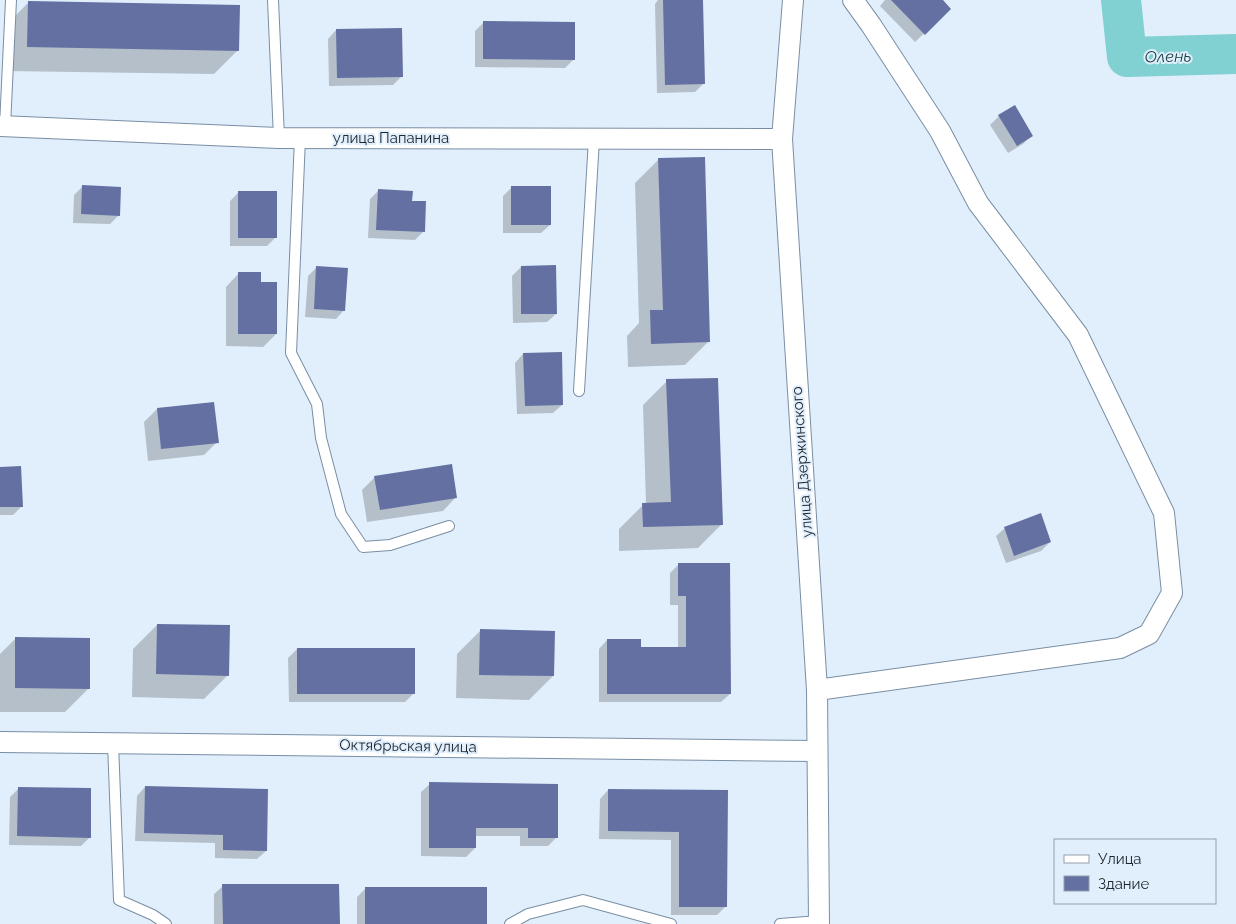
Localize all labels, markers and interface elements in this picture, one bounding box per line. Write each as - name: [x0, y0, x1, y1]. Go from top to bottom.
- water label: Олень: [1144, 47, 1192, 66]
- street label: улица Папанина: [333, 129, 449, 147]
- street label: улица Дзержинского: [788, 386, 816, 538]
- street label: Октябрьская улица: [339, 736, 477, 756]
- legend: [1054, 839, 1216, 904]
- text: Улица: [1098, 850, 1142, 868]
- text: Здание: [1098, 875, 1150, 893]

